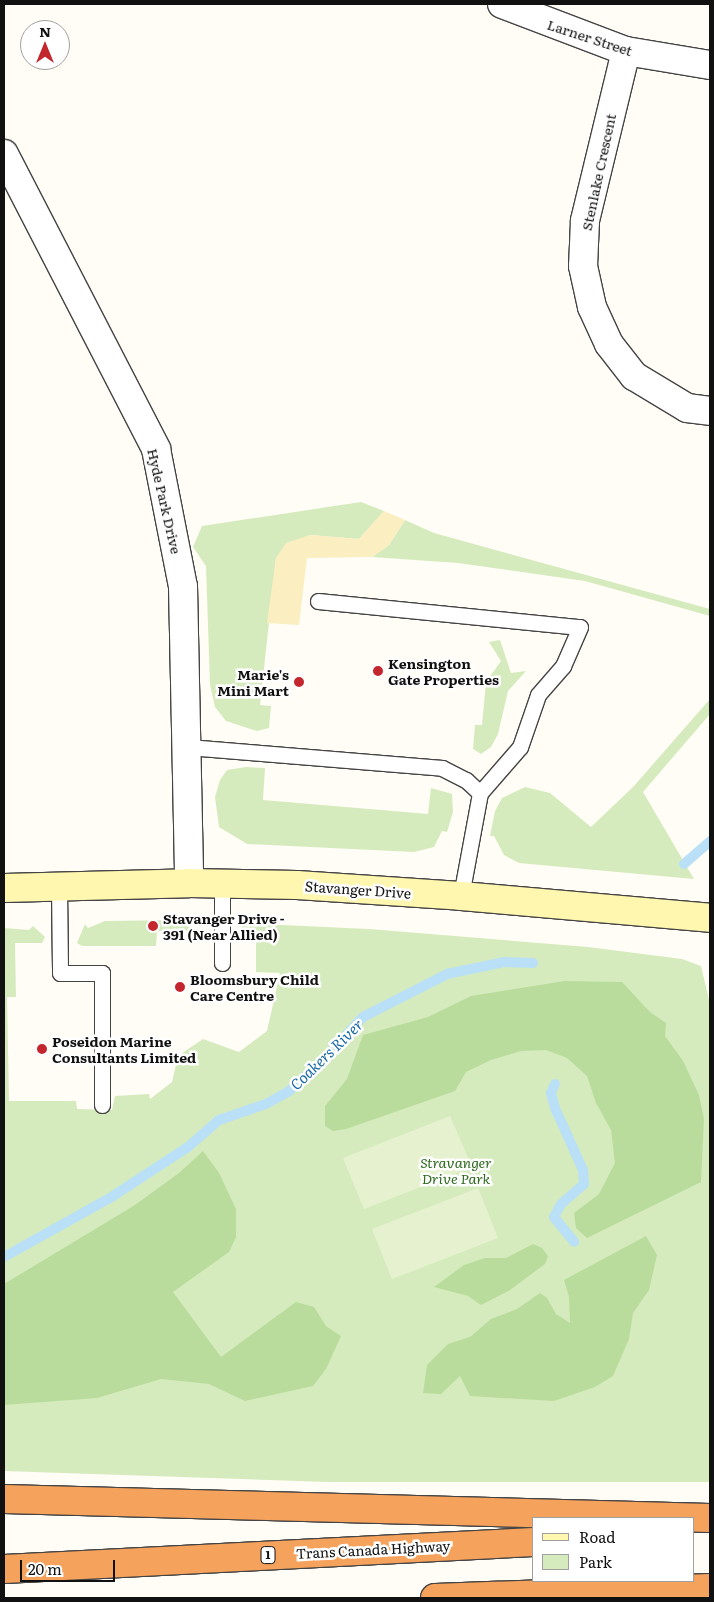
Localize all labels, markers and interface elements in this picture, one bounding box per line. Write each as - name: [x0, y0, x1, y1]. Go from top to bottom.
- street label: Larner Street: [545, 15, 635, 59]
- north arrow: [20, 20, 70, 70]
- text: N: [39, 21, 51, 41]
- street label: Stenlake Crescent: [577, 112, 619, 232]
- street label: Hyde Park Drive: [145, 447, 185, 555]
- place label: Kensington Gate Properties: [388, 655, 499, 688]
- marker: Kensington Gate Properties: [372, 665, 384, 677]
- place label: Marie's Mini Mart: [217, 666, 289, 699]
- marker: Marie's Mini Mart: [293, 676, 305, 688]
- street label: Stavanger Drive: [304, 877, 412, 901]
- place label: Stavanger Drive - 391 (Near Allied): [163, 910, 284, 942]
- marker: Stavanger Drive - 391 (Near Allied): [147, 920, 159, 932]
- place label: Bloomsbury Child Care Centre: [190, 971, 319, 1004]
- marker: Bloomsbury Child Care Centre: [174, 981, 186, 993]
- water label: Coakers River: [286, 1015, 366, 1093]
- place label: Poseidon Marine Consultants Limited: [52, 1033, 196, 1066]
- marker: Poseidon Marine Consultants Limited: [36, 1043, 48, 1055]
- park label: Stravanger Drive Park: [420, 1154, 492, 1186]
- legend: [532, 1517, 694, 1582]
- text: Road: [579, 1525, 615, 1548]
- street label: Trans Canada Highway: [295, 1537, 451, 1561]
- road number: 1: [260, 1546, 276, 1564]
- scale bar: [22, 1550, 118, 1582]
- text: Park: [579, 1550, 612, 1573]
- text: 20 m: [28, 1557, 62, 1580]

